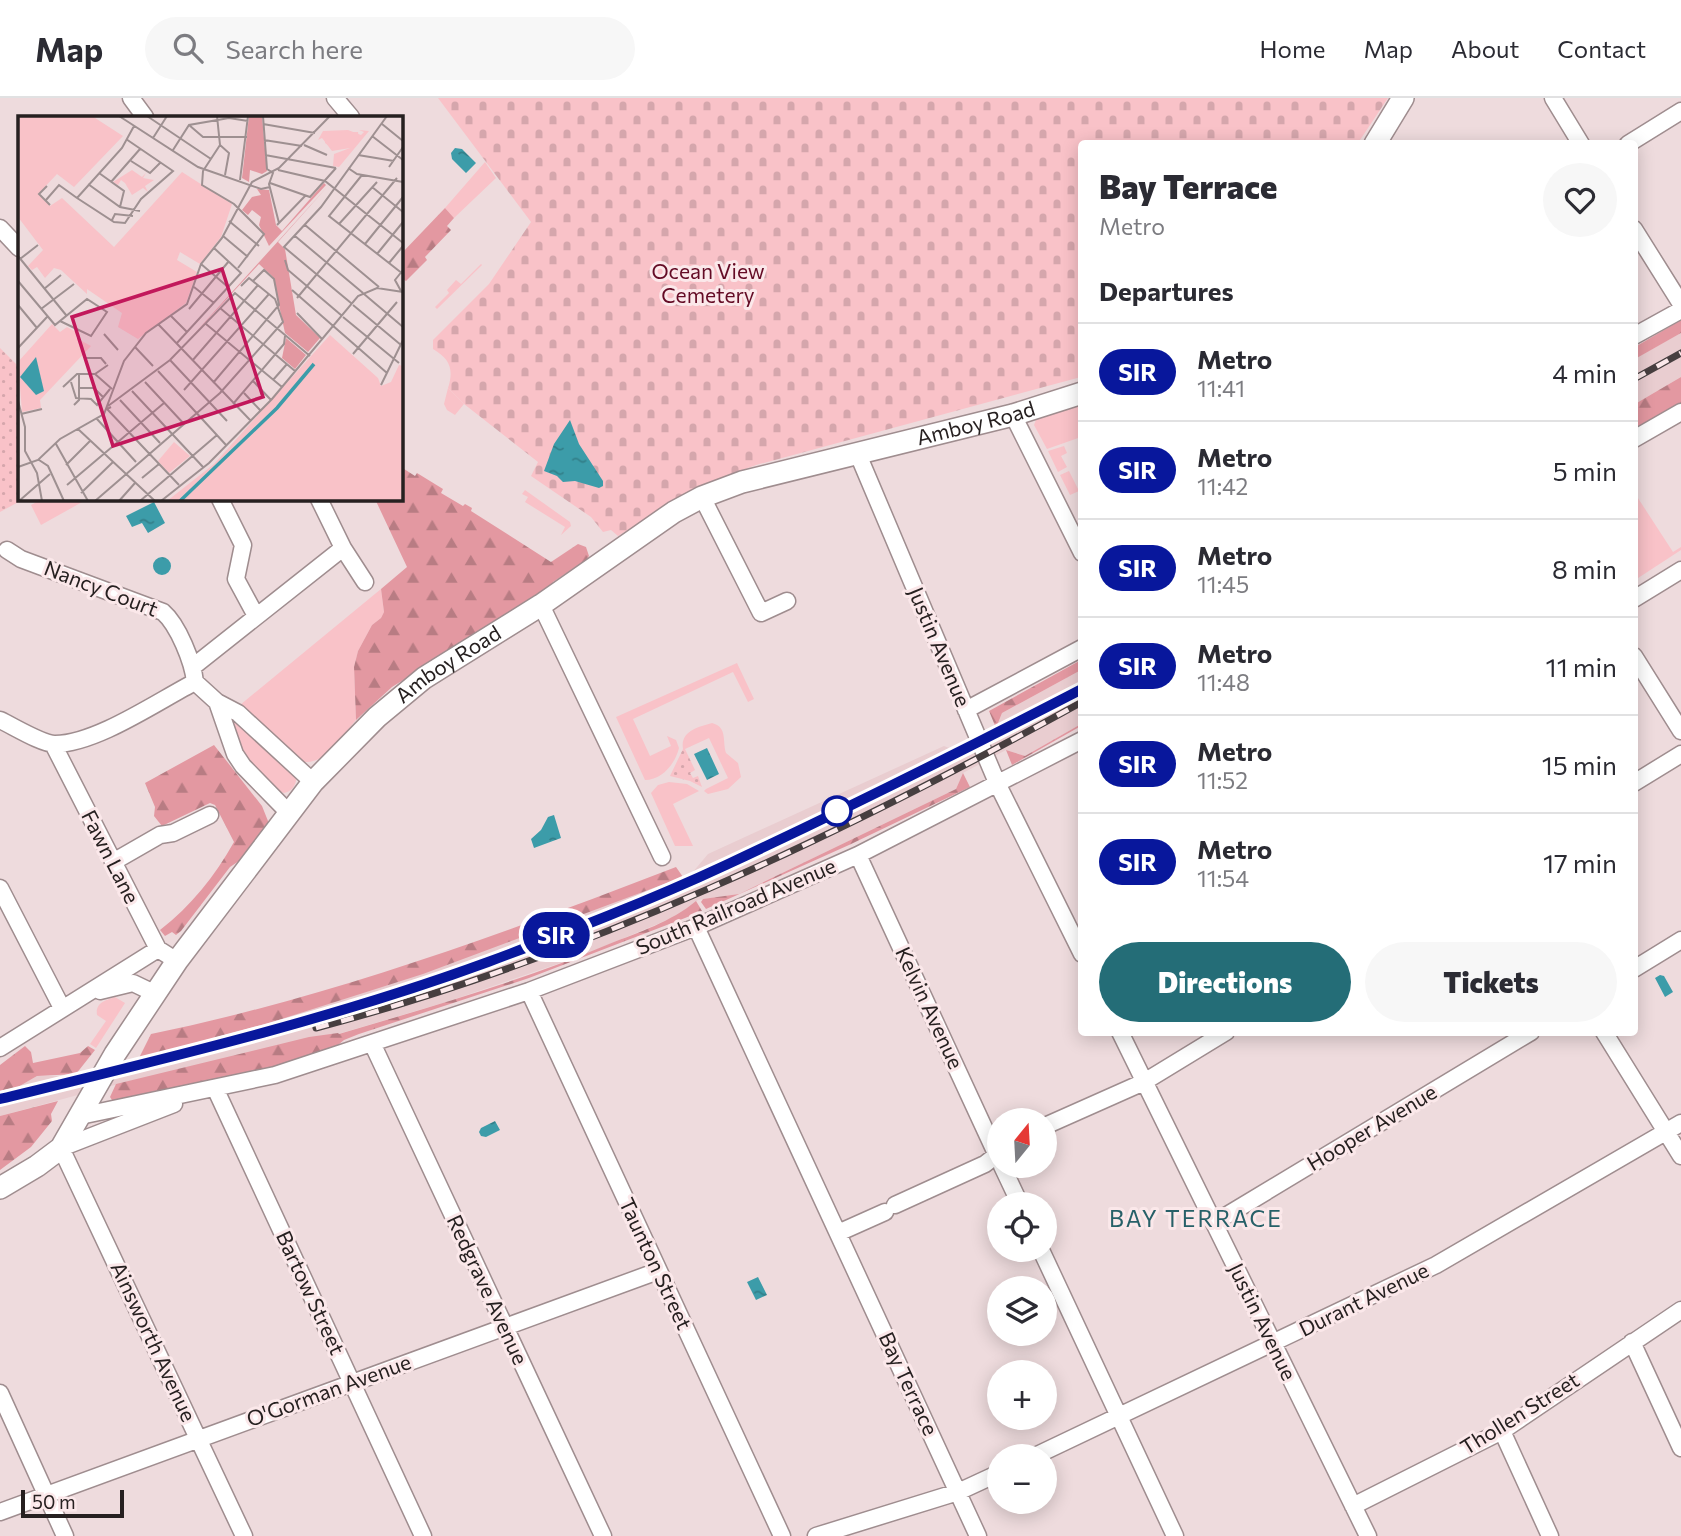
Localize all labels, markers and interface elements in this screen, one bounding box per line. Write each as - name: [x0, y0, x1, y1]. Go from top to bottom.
- search box: [145, 17, 635, 80]
- text: Map: [35, 28, 103, 69]
- icon: search: [169, 29, 207, 67]
- text: Search here: [225, 33, 363, 64]
- text: Home: [1260, 34, 1326, 63]
- text: Map: [1364, 34, 1413, 63]
- text: About: [1451, 34, 1519, 63]
- text: Contact: [1557, 34, 1646, 63]
- inset map: [18, 116, 402, 500]
- button: heart: [1543, 163, 1617, 237]
- text: Bay Terrace: [1099, 165, 1277, 206]
- text: Metro: [1099, 212, 1165, 240]
- park label: Ocean View Cemetery: [651, 258, 765, 307]
- text: Departures: [1099, 275, 1234, 306]
- text: Metro: [1197, 343, 1272, 374]
- text: SIR: [1118, 357, 1157, 386]
- text: 4 min: [1552, 357, 1617, 388]
- text: 11:41: [1197, 374, 1245, 402]
- street label: Amboy Road: [914, 395, 1038, 449]
- text: Metro: [1197, 441, 1272, 472]
- text: SIR: [1118, 455, 1157, 484]
- text: 5 min: [1553, 455, 1617, 486]
- text: 11:42: [1197, 472, 1248, 500]
- text: Metro: [1197, 539, 1272, 570]
- text: SIR: [1118, 553, 1157, 582]
- text: 8 min: [1552, 553, 1617, 584]
- street label: Nancy Court: [41, 554, 162, 621]
- text: 11:45: [1197, 570, 1249, 598]
- street label: Justin Avenue: [904, 583, 977, 710]
- street label: Amboy Road: [390, 619, 505, 708]
- text: Metro: [1197, 637, 1272, 668]
- text: SIR: [1118, 651, 1157, 680]
- text: 11 min: [1546, 651, 1617, 682]
- text: 11:48: [1197, 668, 1250, 696]
- text: Metro: [1197, 735, 1272, 766]
- text: SIR: [1118, 749, 1157, 778]
- text: 15 min: [1542, 749, 1617, 780]
- text: 11:52: [1197, 766, 1248, 794]
- unlabelled marker: [822, 796, 852, 826]
- street label: Fawn Lane: [77, 805, 145, 907]
- text: Metro: [1197, 833, 1272, 864]
- text: SIR: [1118, 847, 1157, 876]
- text: 17 min: [1543, 847, 1617, 878]
- street label: South Railroad Avenue: [632, 852, 839, 959]
- text: 11:54: [1197, 864, 1249, 892]
- line badge: SIR: [516, 912, 596, 958]
- text: SIR: [537, 920, 575, 949]
- street label: Kelvin Avenue: [891, 942, 970, 1072]
- button: Directions: [1099, 942, 1351, 1022]
- button: Tickets: [1365, 942, 1617, 1022]
- street label: Hooper Avenue: [1302, 1078, 1441, 1175]
- north arrow: [987, 1108, 1057, 1178]
- map controls: [987, 1108, 1057, 1514]
- button: locate: [987, 1192, 1057, 1262]
- street label: Taunton Street: [615, 1193, 698, 1333]
- district label: BAY TERRACE: [1109, 1204, 1283, 1232]
- street label: Redgrave Avenue: [443, 1210, 534, 1368]
- street label: Bartow Street: [272, 1226, 351, 1358]
- street label: Durant Avenue: [1294, 1257, 1432, 1341]
- street label: Ainsworth Avenue: [106, 1258, 202, 1425]
- street label: Justin Avenue: [1224, 1259, 1303, 1384]
- button: layers: [987, 1276, 1057, 1346]
- street label: Bay Terrace: [875, 1328, 944, 1439]
- street label: O'Gorman Avenue: [243, 1348, 414, 1431]
- button: +: [987, 1360, 1057, 1430]
- street label: Thollen Street: [1455, 1366, 1583, 1459]
- button: −: [987, 1444, 1057, 1514]
- scale bar: [21, 1487, 124, 1519]
- text: 50 m: [32, 1490, 76, 1513]

